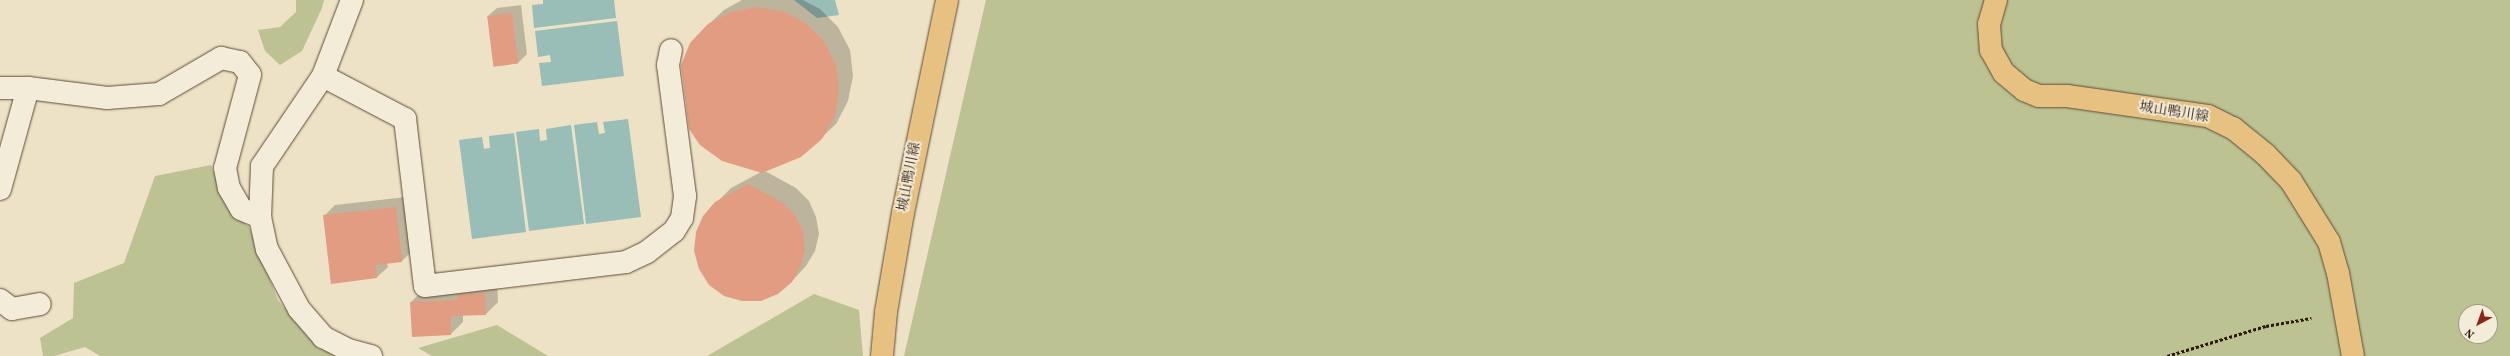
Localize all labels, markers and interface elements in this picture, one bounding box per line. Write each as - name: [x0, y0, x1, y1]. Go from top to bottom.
- street label: 城山鴨川線: [2138, 99, 2210, 127]
- street label: 城山鴨川線: [895, 141, 925, 213]
- north arrow: [2458, 304, 2498, 344]
- text: N: [2463, 324, 2478, 341]

